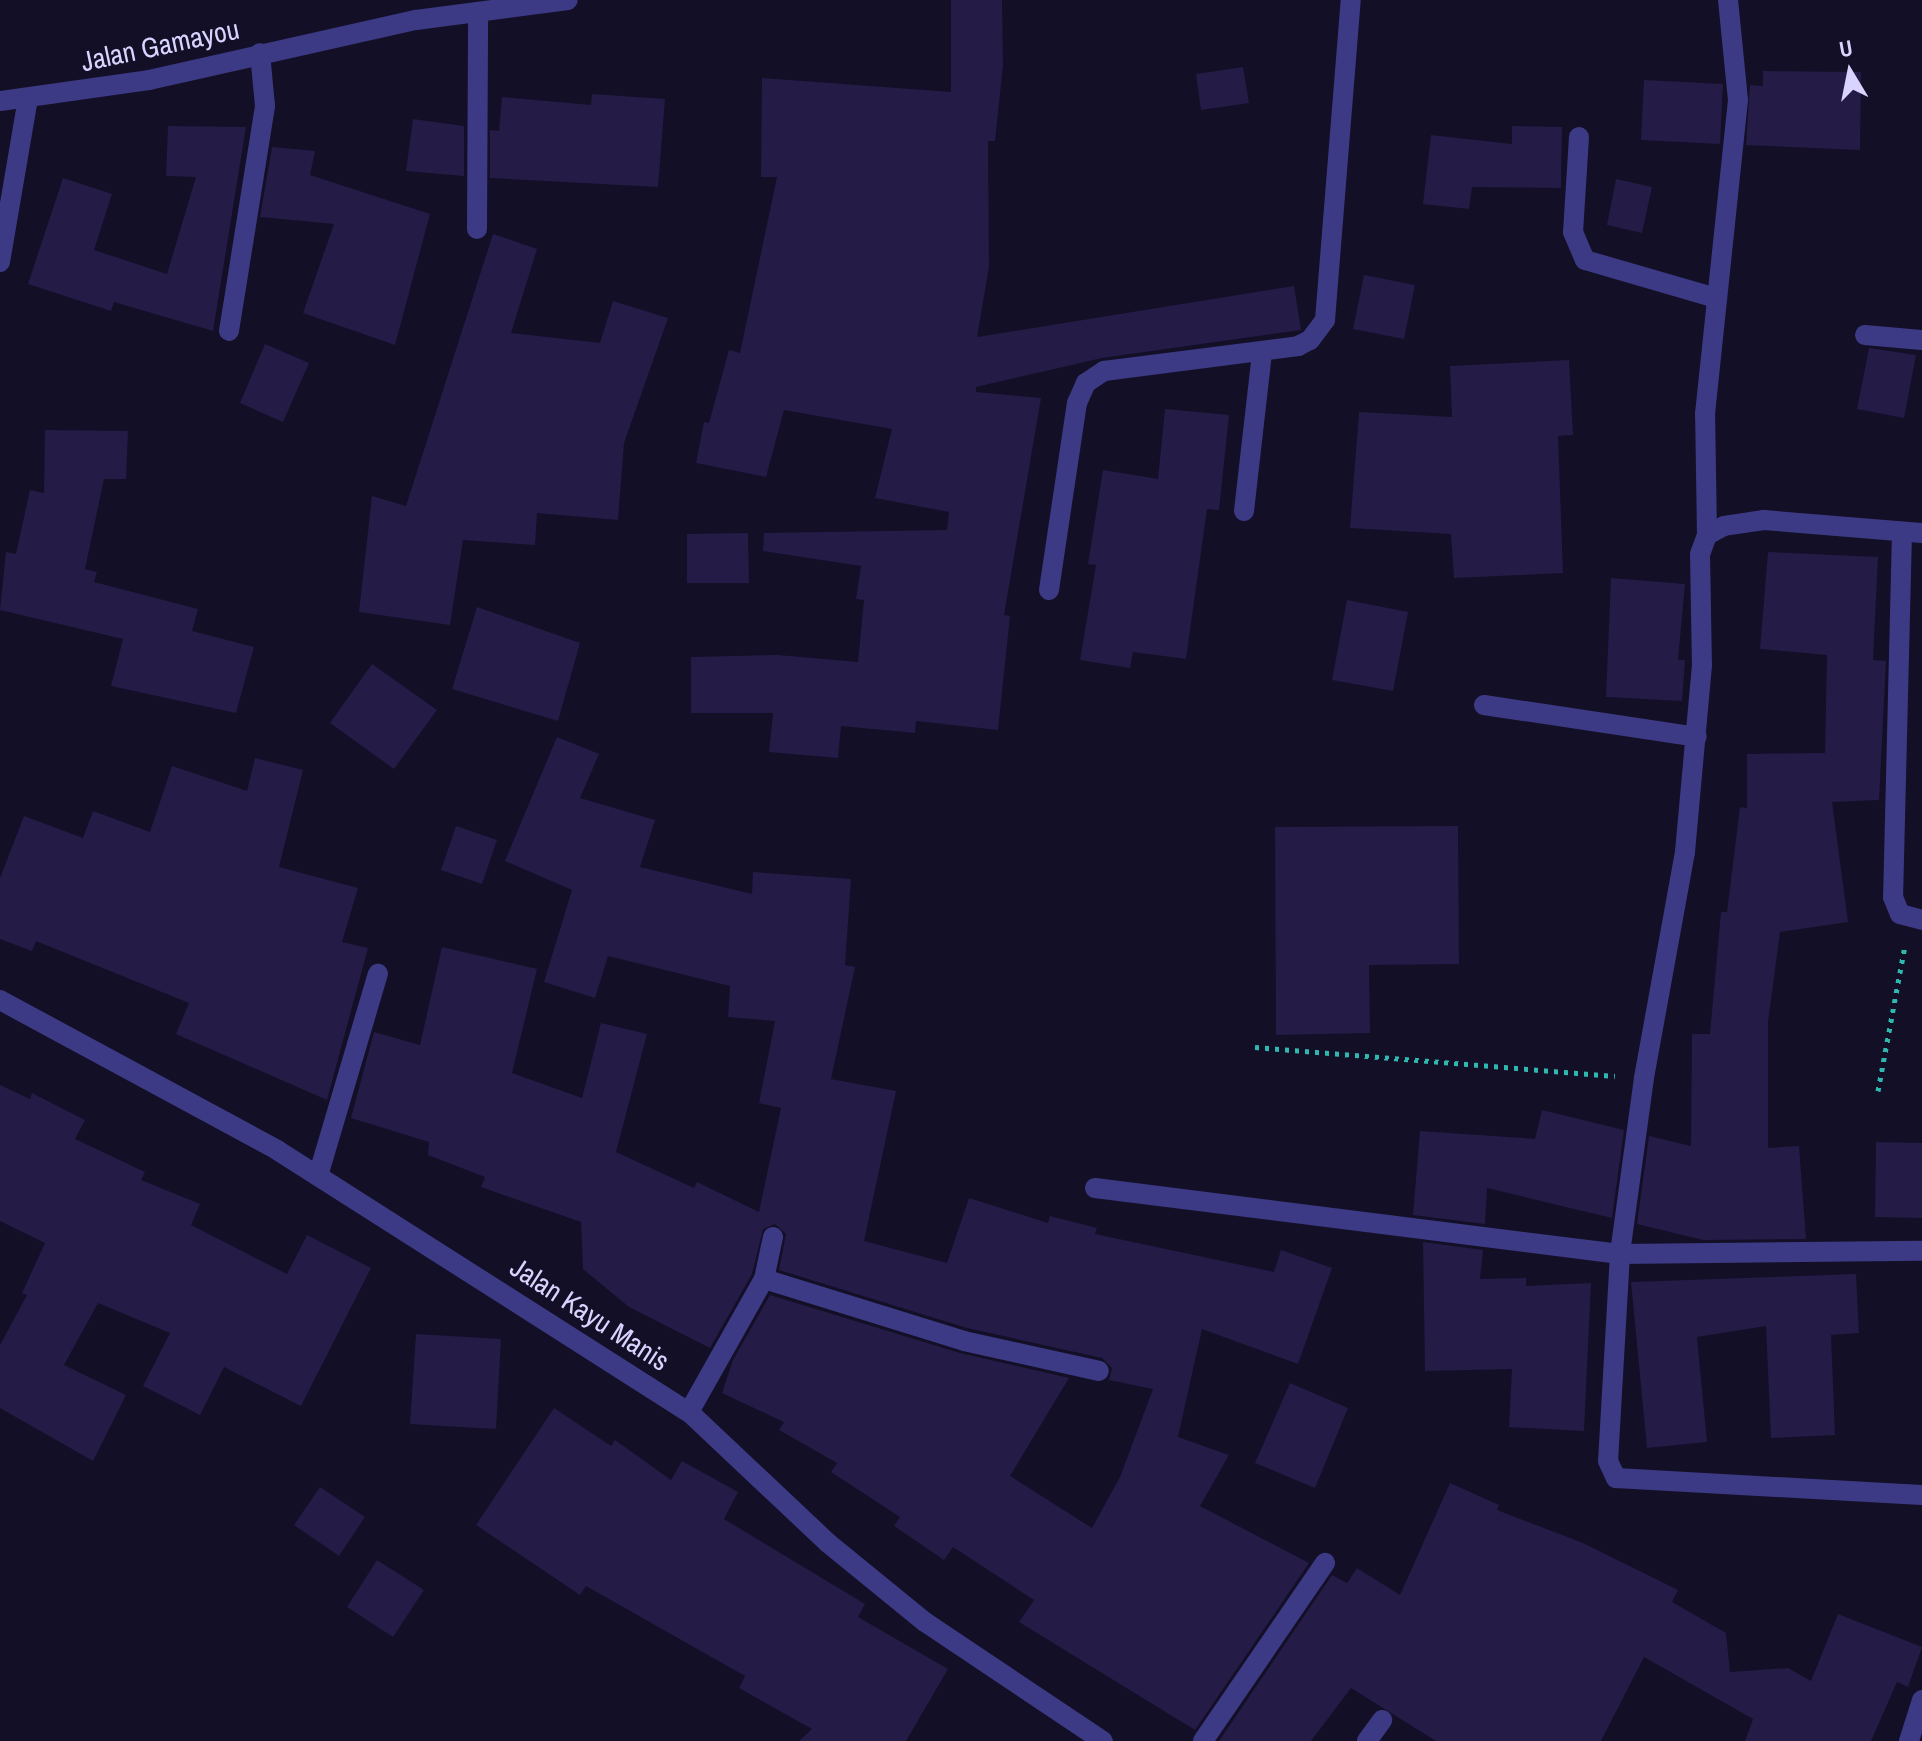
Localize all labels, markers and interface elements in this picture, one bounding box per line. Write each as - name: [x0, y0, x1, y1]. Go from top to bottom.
- street label: Jalan Gamayou: [78, 12, 242, 78]
- north arrow: [1810, 32, 1890, 112]
- text: U: [1837, 32, 1855, 64]
- street label: Jalan Kayu Manis: [504, 1250, 676, 1378]

